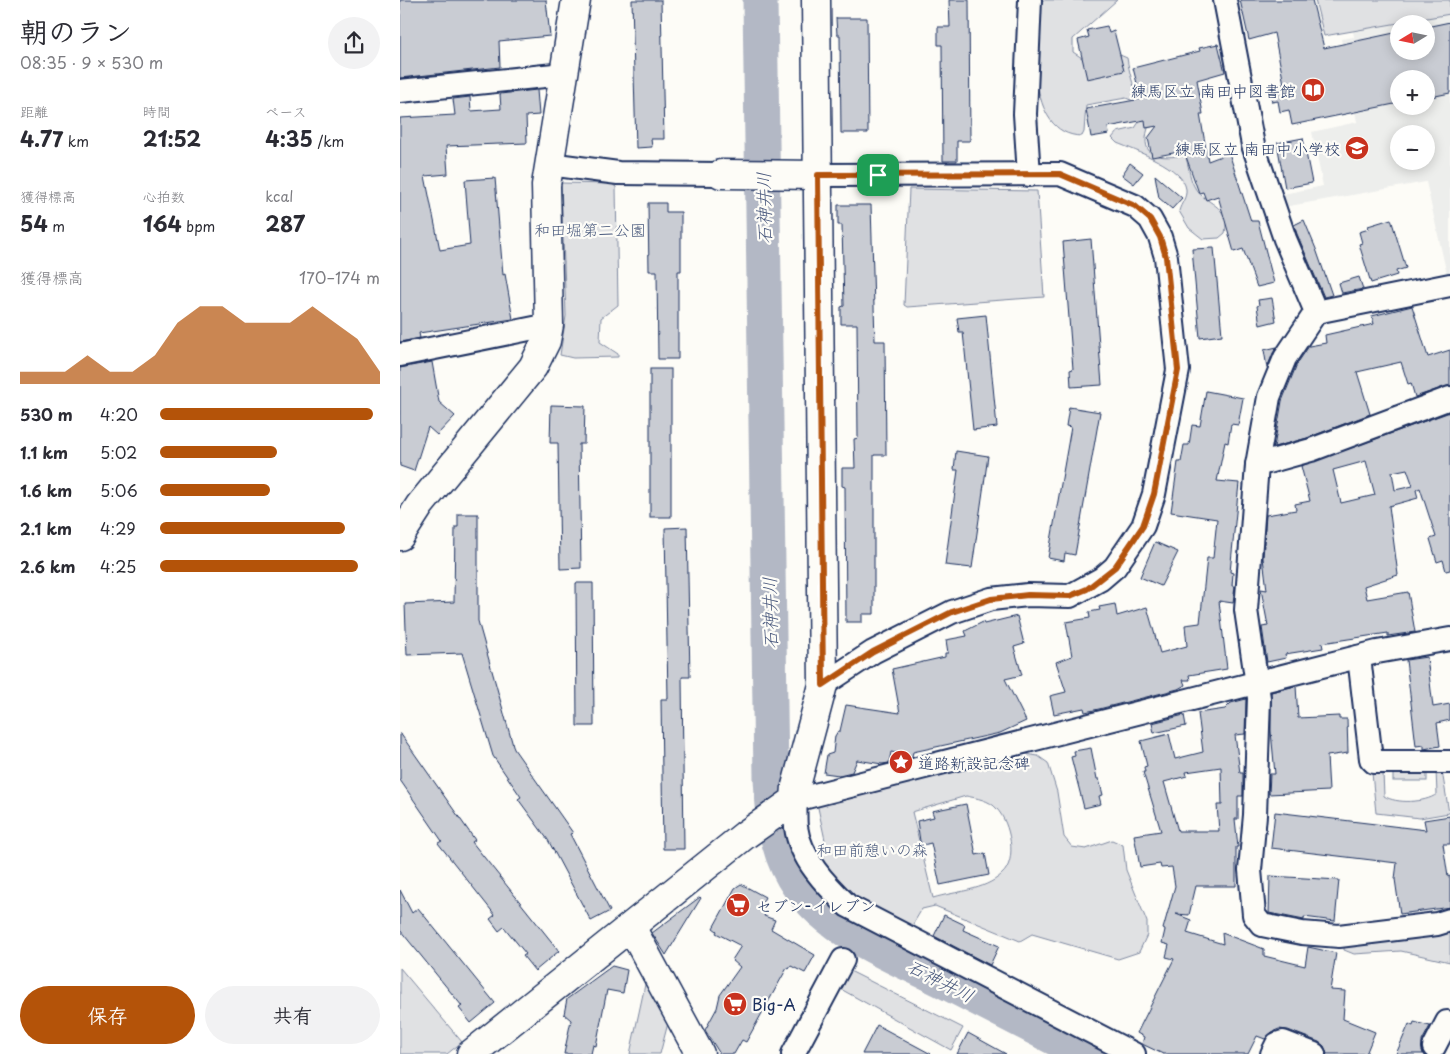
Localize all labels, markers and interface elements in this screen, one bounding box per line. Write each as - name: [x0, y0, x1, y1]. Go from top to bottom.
- text: 朝のラン: [20, 9, 132, 52]
- north arrow: [1390, 15, 1435, 60]
- map controls: [1390, 15, 1435, 170]
- button: share: [328, 17, 380, 69]
- text: 08:35 · 9 × 530 m: [20, 50, 163, 74]
- button: +: [1390, 70, 1435, 115]
- library icon: 練馬区立 南田中図書館: [1300, 77, 1326, 103]
- place label: 練馬区立 南田中図書館: [1131, 78, 1296, 102]
- text: 距離: [20, 101, 48, 122]
- text: 時間: [143, 101, 171, 122]
- text: ペース: [265, 101, 307, 122]
- text: 4.77: [20, 122, 63, 154]
- text: 21:52: [143, 122, 201, 154]
- text: 4:35: [265, 122, 313, 154]
- button: −: [1390, 125, 1435, 170]
- text: km: [63, 131, 89, 152]
- text: /km: [313, 131, 344, 152]
- school or university icon: 練馬区立 南田中小学校: [1344, 135, 1370, 161]
- place label: 練馬区立 南田中小学校: [1175, 136, 1340, 160]
- pin: [857, 154, 899, 196]
- icon: arrive: [864, 161, 892, 189]
- water label: 石神井川: [749, 172, 777, 244]
- text: 獲得標高: [20, 186, 76, 207]
- text: 心拍数: [143, 186, 185, 207]
- text: kcal: [265, 186, 293, 207]
- text: 54: [20, 207, 48, 239]
- text: 164: [143, 207, 182, 239]
- text: 287: [265, 207, 305, 239]
- text: m: [48, 216, 65, 237]
- text: bpm: [182, 216, 215, 237]
- park label: 和田堀第二公園: [534, 217, 646, 241]
- text: 獲得標高: [20, 265, 84, 289]
- text: 170–174 m: [299, 265, 380, 289]
- text: 530 m: [20, 402, 73, 426]
- text: 4:20: [100, 402, 138, 426]
- text: 1.1 km: [20, 440, 68, 464]
- text: 5:02: [100, 440, 137, 464]
- text: 1.6 km: [20, 478, 72, 502]
- text: 5:06: [100, 478, 138, 502]
- text: 2.1 km: [20, 516, 72, 540]
- text: 4:29: [100, 516, 136, 540]
- text: 2.6 km: [20, 554, 76, 578]
- text: 4:25: [100, 554, 136, 578]
- water label: 石神井川: [755, 577, 783, 649]
- place icon: 道路新設記念碑: [888, 749, 914, 775]
- place label: 道路新設記念碑: [918, 750, 1030, 774]
- park label: 和田前憩いの森: [816, 837, 928, 861]
- supermarket icon: セブン-イレブン: [725, 892, 751, 918]
- place label: セブン-イレブン: [756, 893, 876, 917]
- water label: 石神井川: [903, 952, 979, 1008]
- button: 保存: [20, 986, 195, 1044]
- button: 共有: [205, 986, 380, 1044]
- supermarket icon: Big-A: [722, 991, 748, 1017]
- place label: Big-A: [752, 992, 796, 1016]

